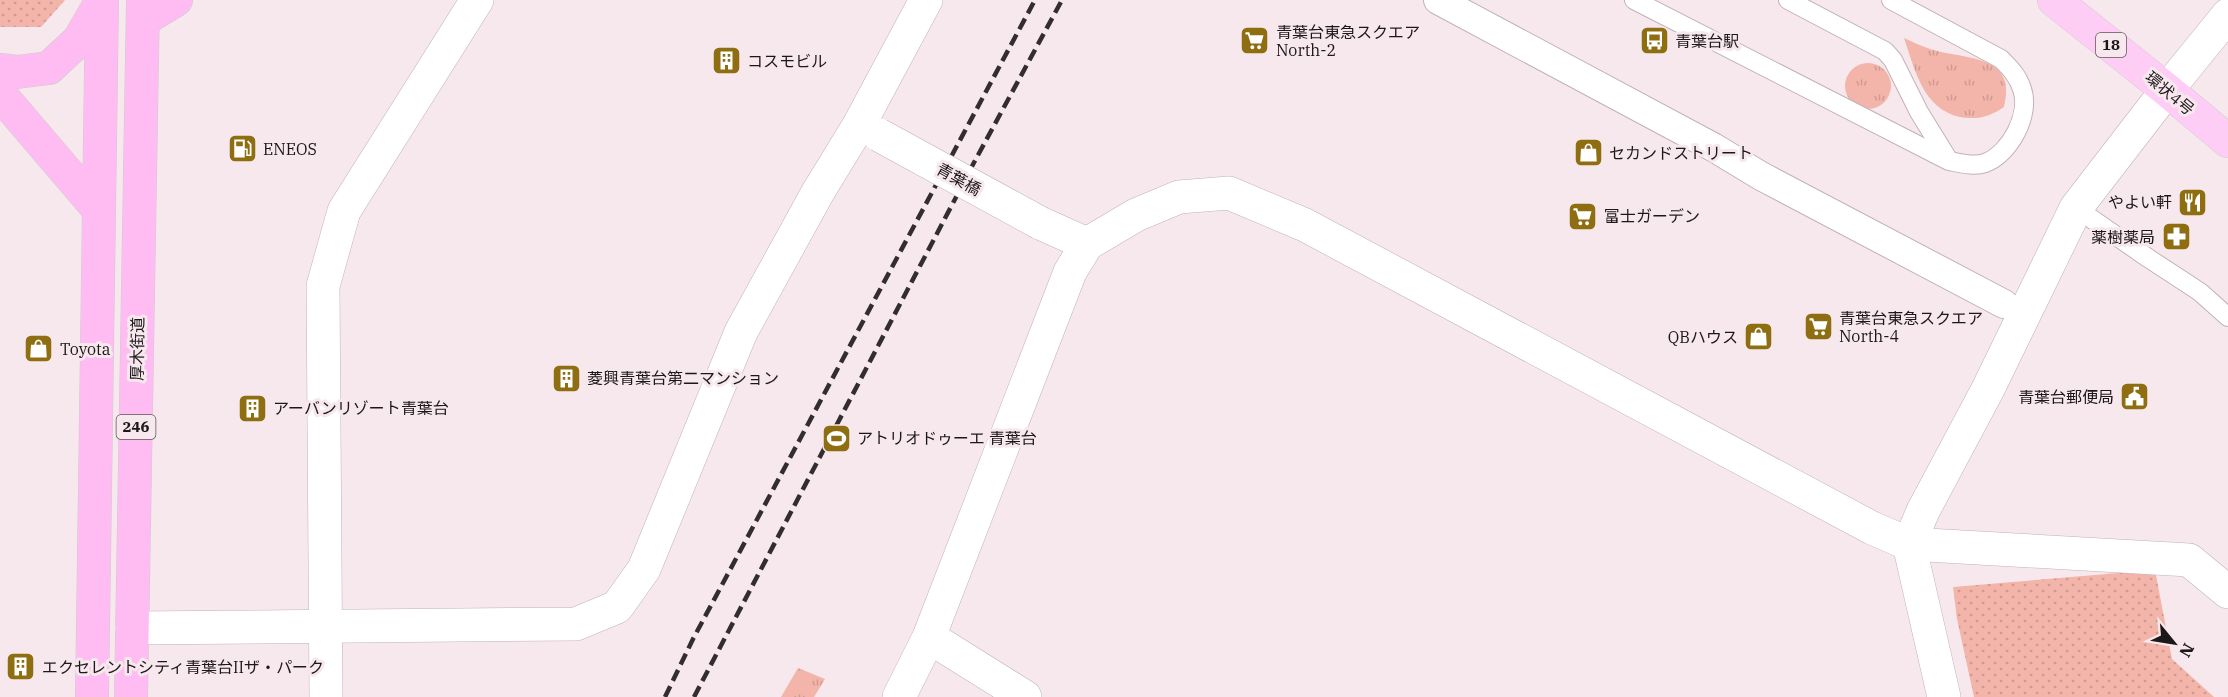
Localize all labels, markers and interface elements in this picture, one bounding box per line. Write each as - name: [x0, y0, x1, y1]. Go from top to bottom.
- place label: 青葉台東急スクエア North-2: [1276, 22, 1420, 60]
- supermarket icon: 青葉台東急スクエア North-2: [1239, 25, 1271, 57]
- bus stop icon: 青葉台駅: [1638, 25, 1670, 57]
- place label: 青葉台駅: [1675, 31, 1739, 51]
- road number: 18: [2096, 33, 2126, 57]
- building icon: コスモビル: [710, 45, 742, 77]
- place label: コスモビル: [747, 51, 827, 71]
- street label: 環状4号: [2142, 67, 2198, 119]
- fuel station icon: ENEOS: [226, 133, 258, 165]
- shop icon: セカンドストリート: [1572, 137, 1604, 169]
- place label: ENEOS: [263, 139, 317, 159]
- place label: セカンドストリート: [1609, 143, 1753, 163]
- street label: 青葉橋: [933, 159, 985, 199]
- restaurant icon: やよい軒: [2177, 186, 2209, 218]
- place label: やよい軒: [2108, 192, 2172, 212]
- supermarket icon: 富士ガーデン: [1567, 200, 1599, 232]
- place label: 富士ガーデン: [1604, 206, 1700, 226]
- pharmacy icon: 薬樹薬局: [2160, 221, 2192, 253]
- place label: 薬樹薬局: [2091, 227, 2155, 247]
- place label: 青葉台東急スクエア North-4: [1839, 308, 1983, 346]
- supermarket icon: 青葉台東急スクエア North-4: [1802, 311, 1834, 343]
- street label: 厚木街道: [126, 317, 148, 381]
- shop icon: QBハウス: [1743, 321, 1775, 353]
- place label: QBハウス: [1668, 327, 1738, 347]
- shop icon: Toyota: [23, 333, 55, 365]
- place label: Toyota: [60, 339, 111, 359]
- building icon: 菱興青葉台第二マンション: [550, 362, 582, 394]
- place label: 菱興青葉台第二マンション: [587, 368, 779, 388]
- public building icon: 青葉台郵便局: [2119, 381, 2151, 413]
- place label: 青葉台郵便局: [2018, 387, 2114, 407]
- building icon: アーバンリゾート青葉台: [236, 392, 268, 424]
- place label: アーバンリゾート青葉台: [273, 398, 449, 418]
- road number: 246: [116, 415, 156, 439]
- sports icon: アトリオドゥーエ 青葉台: [820, 422, 852, 454]
- place label: アトリオドゥーエ 青葉台: [857, 428, 1037, 448]
- north arrow: [2144, 613, 2204, 673]
- text: N: [2175, 640, 2199, 661]
- building icon: エクセレントシティ青葉台IIザ・パーク: [5, 651, 37, 683]
- place label: エクセレントシティ青葉台IIザ・パーク: [42, 657, 324, 677]

